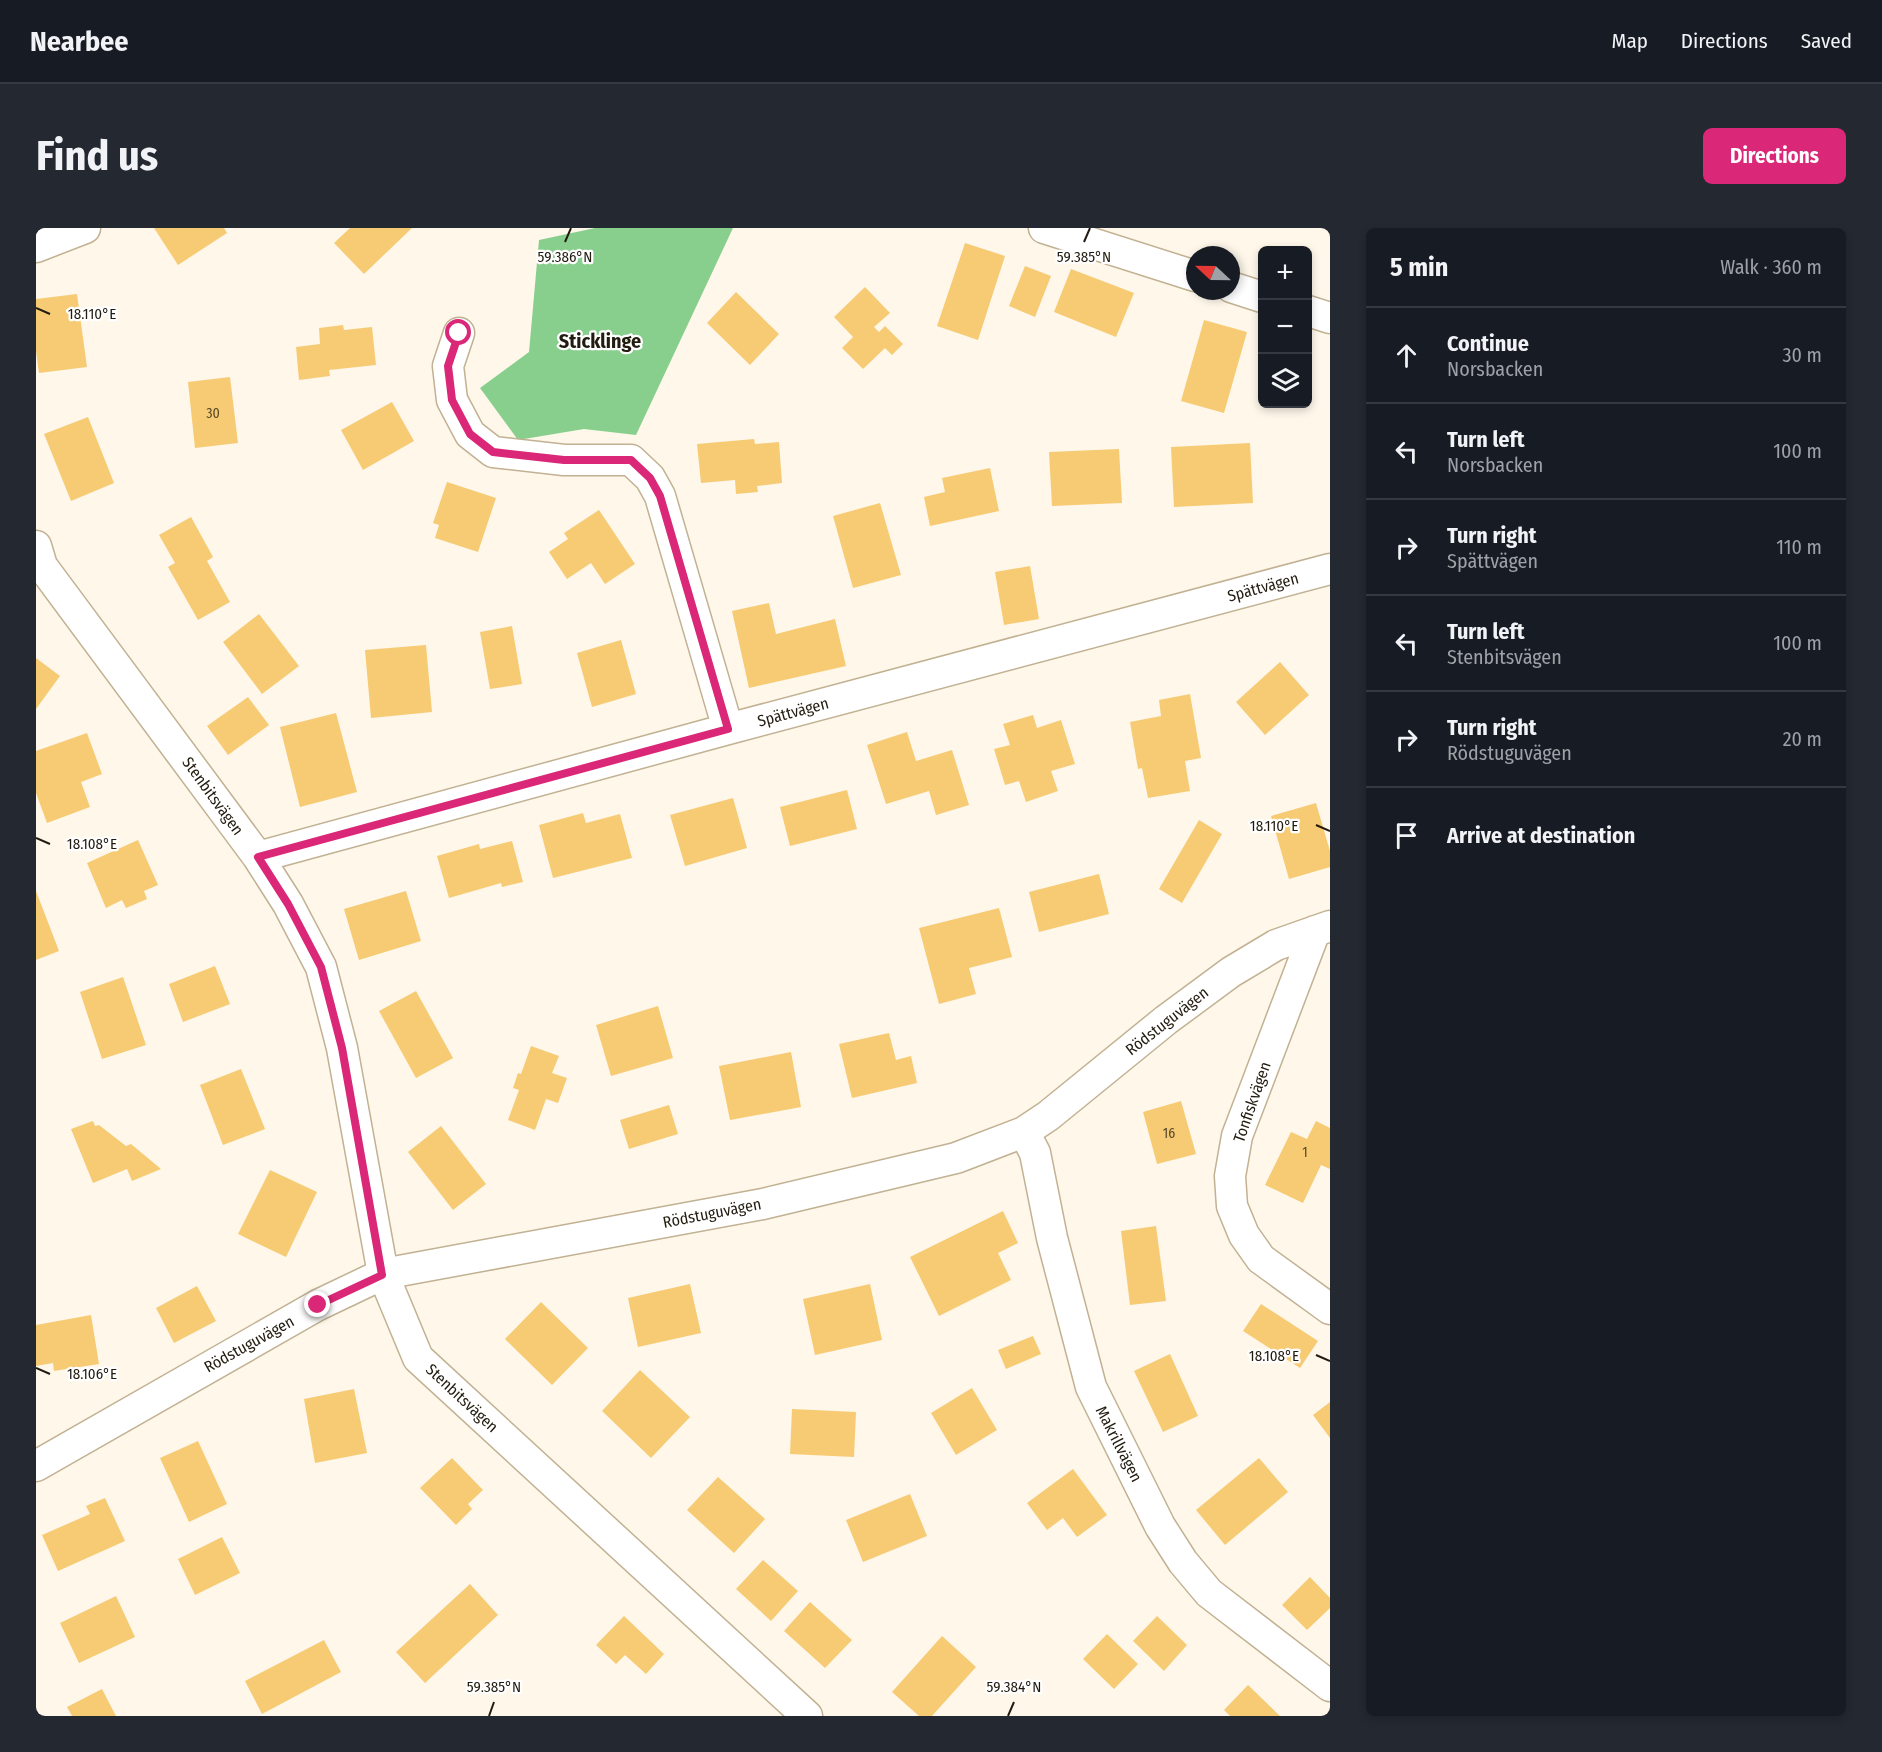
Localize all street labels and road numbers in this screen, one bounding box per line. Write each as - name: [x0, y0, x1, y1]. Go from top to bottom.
- street label: Spättvägen: [1225, 568, 1301, 606]
- street label: Spättvägen: [755, 693, 831, 731]
- street label: Stenbitsvägen: [178, 753, 248, 839]
- street label: Rödstuguvägen: [1122, 983, 1212, 1059]
- street label: Tonfiskvägen: [1229, 1059, 1275, 1145]
- street label: Rödstuguvägen: [661, 1194, 763, 1232]
- street label: Rödstuguvägen: [201, 1311, 297, 1377]
- street label: Stenbitsvägen: [422, 1360, 502, 1436]
- street label: Makrillvägen: [1092, 1403, 1146, 1485]

